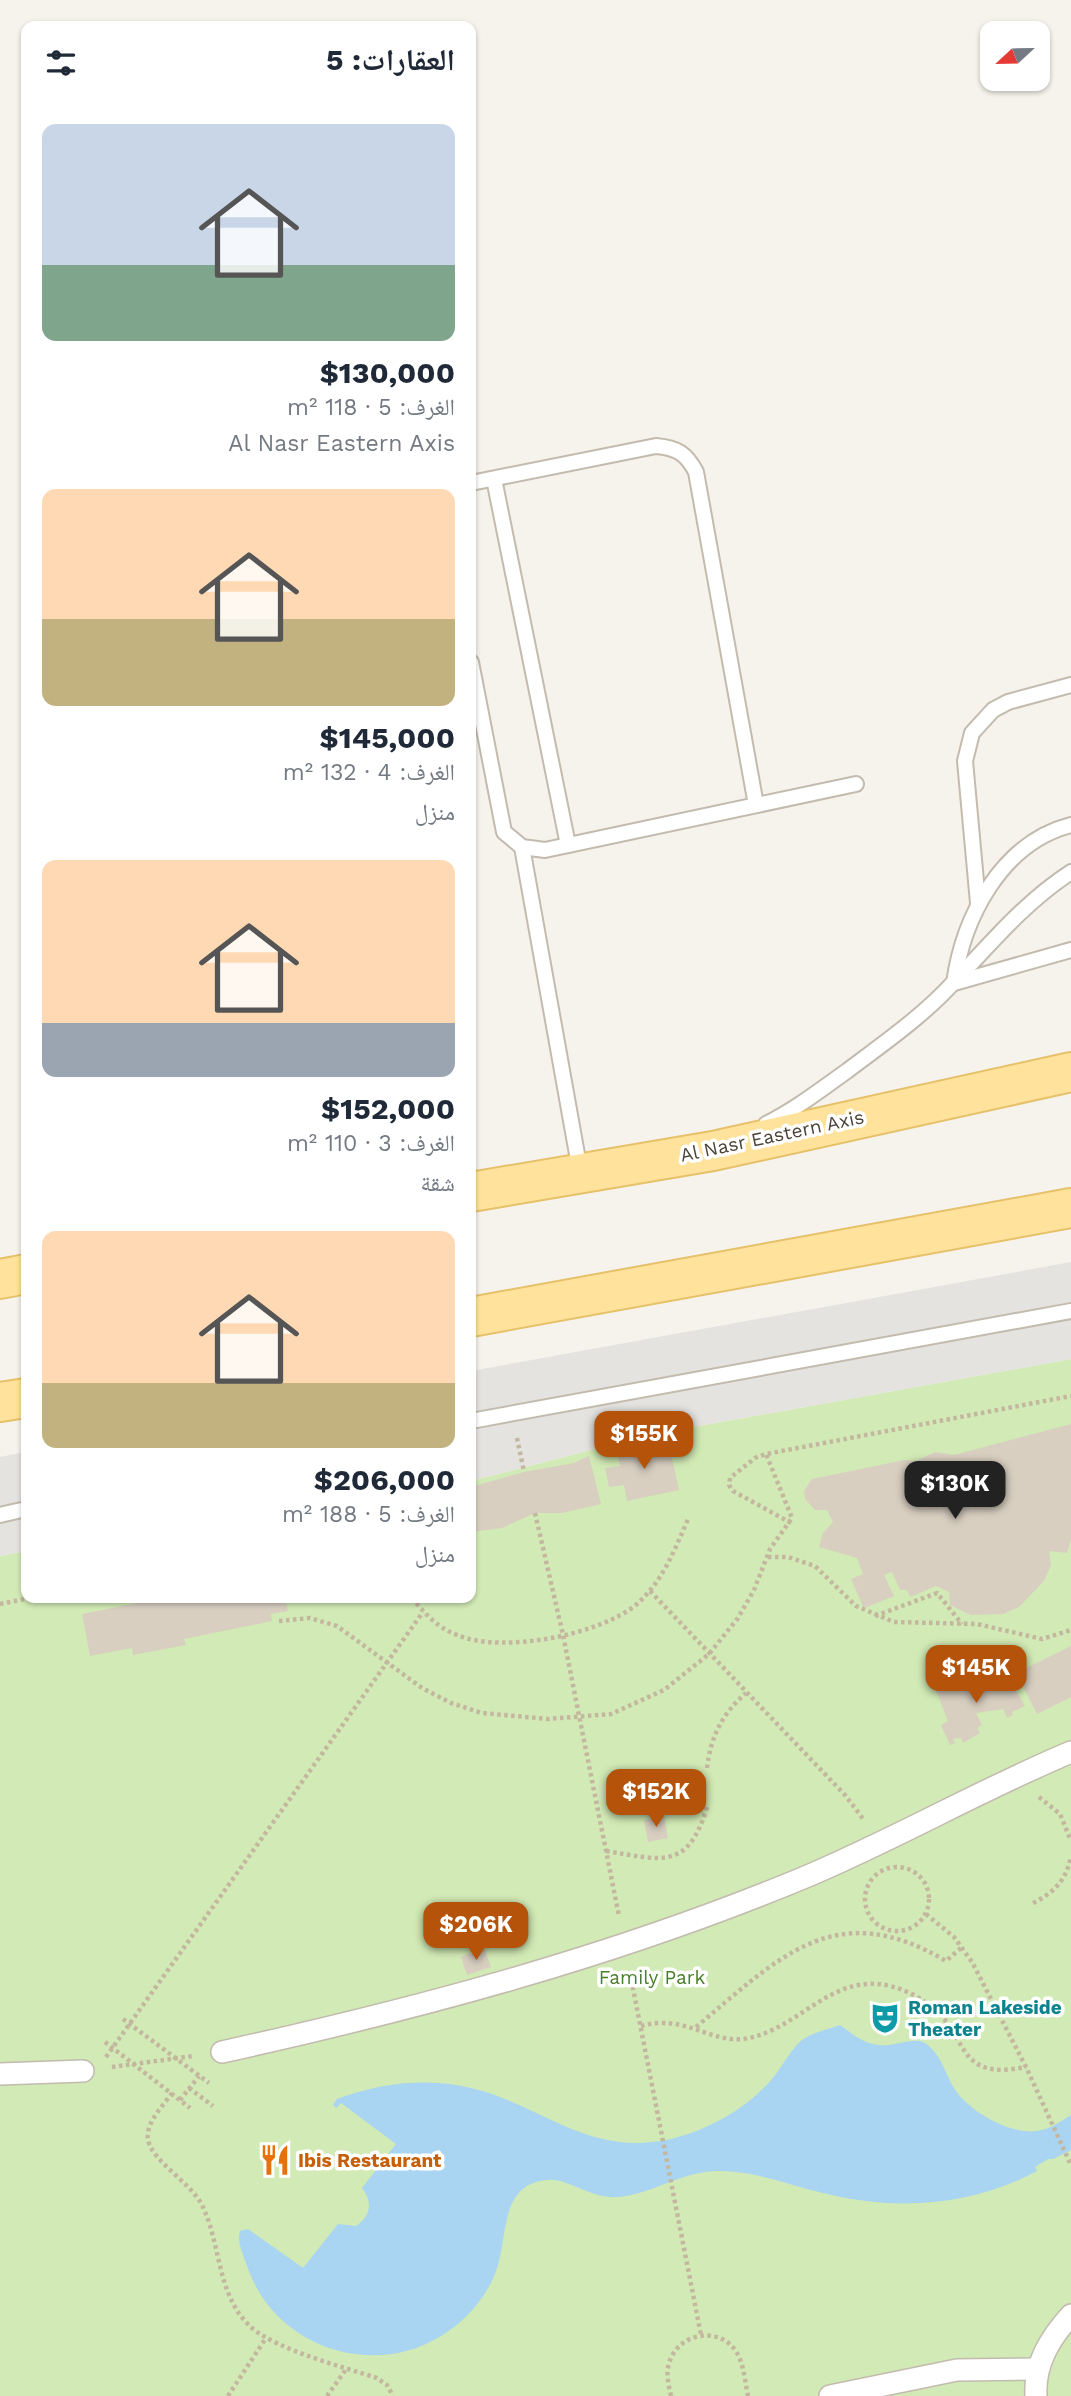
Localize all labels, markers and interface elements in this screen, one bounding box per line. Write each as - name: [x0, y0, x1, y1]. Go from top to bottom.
- north arrow: [980, 21, 1050, 91]
- map controls: [980, 21, 1050, 91]
- text: العقارات: 5: [326, 42, 455, 77]
- icon: filters: [42, 44, 80, 82]
- icon: home: [186, 170, 312, 296]
- text: $130,000: [320, 355, 455, 390]
- text: الغرف: 5 · 118 m²: [287, 394, 455, 421]
- text: Al Nasr Eastern Axis: [228, 430, 455, 457]
- icon: home: [186, 534, 312, 660]
- text: $145,000: [320, 720, 455, 755]
- text: الغرف: 4 · 132 m²: [283, 759, 455, 786]
- text: منزل: [415, 799, 455, 826]
- icon: home: [186, 905, 312, 1031]
- text: $152,000: [321, 1091, 455, 1126]
- street label: Al Nasr Eastern Axis: [678, 1105, 866, 1167]
- text: الغرف: 3 · 110 m²: [287, 1130, 455, 1157]
- text: شقة: [421, 1170, 455, 1197]
- icon: home: [186, 1276, 312, 1402]
- pin: $155K: [595, 1412, 693, 1471]
- text: $155K: [610, 1420, 678, 1447]
- text: $206,000: [314, 1462, 455, 1497]
- pin: $130K: [906, 1462, 1004, 1521]
- text: $130K: [920, 1470, 990, 1497]
- text: الغرف: 5 · 188 m²: [282, 1501, 455, 1528]
- text: منزل: [415, 1541, 455, 1568]
- pin: $145K: [927, 1646, 1025, 1705]
- text: $145K: [942, 1654, 1010, 1681]
- pin: $152K: [607, 1770, 705, 1829]
- text: $152K: [622, 1778, 690, 1805]
- pin: $206K: [427, 1902, 525, 1962]
- text: $206K: [439, 1911, 513, 1938]
- park label: Family Park: [599, 1966, 705, 1989]
- place label: Roman Lakeside Theater: [908, 1996, 1062, 2041]
- theatre icon: Roman Lakeside Theater: [868, 2001, 902, 2035]
- restaurant icon: Ibis Restaurant: [258, 2143, 292, 2177]
- place label: Ibis Restaurant: [298, 2149, 442, 2172]

